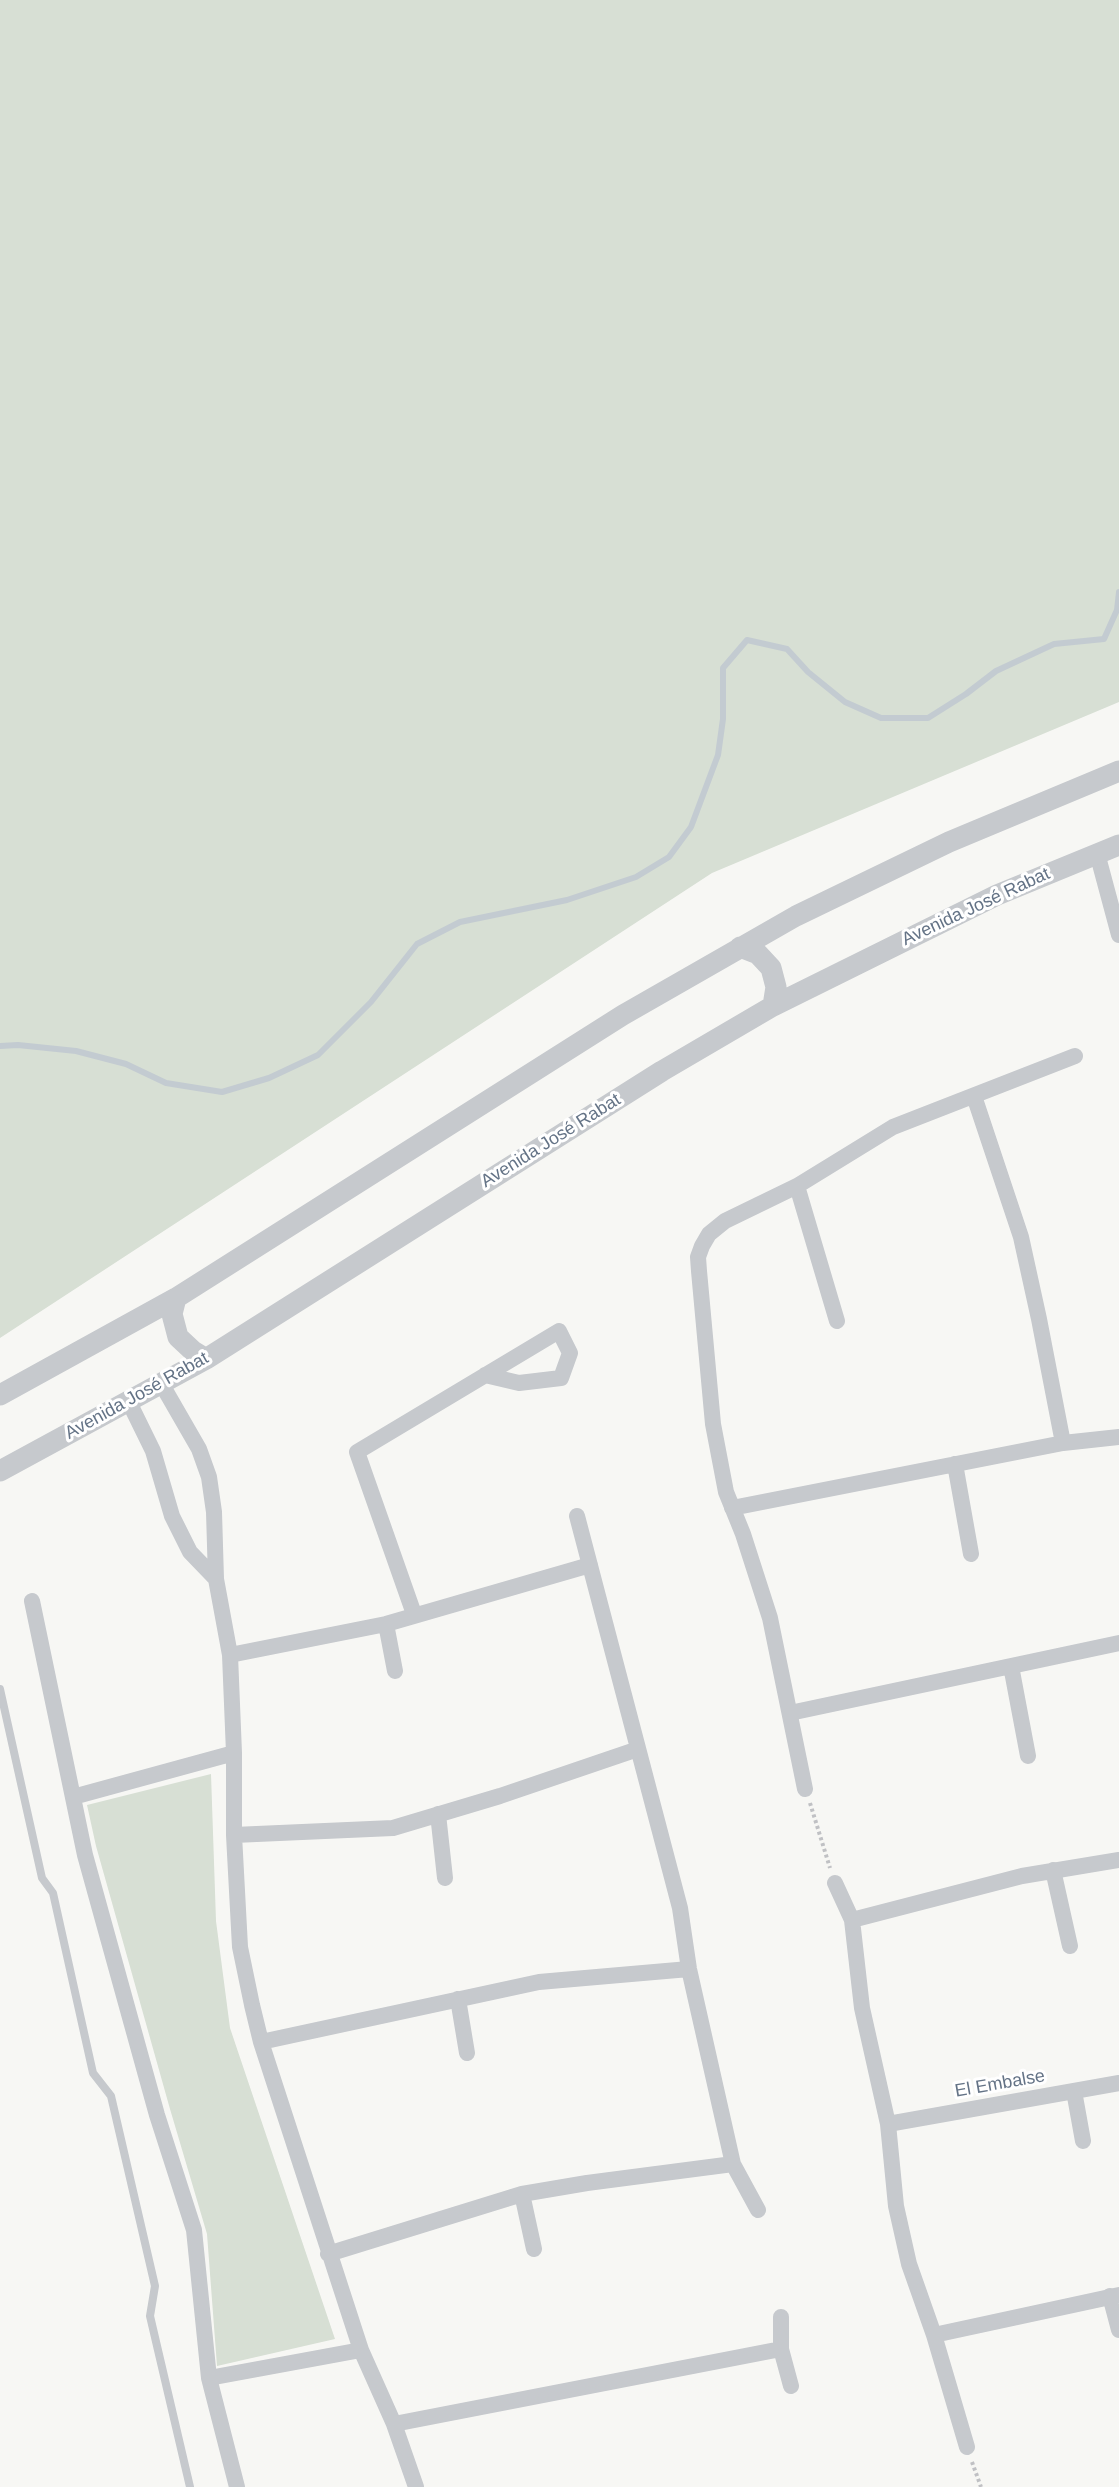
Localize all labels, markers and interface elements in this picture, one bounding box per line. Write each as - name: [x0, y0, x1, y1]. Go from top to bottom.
- street label: Avenida José Rabat: [899, 863, 1053, 951]
- street label: Avenida José Rabat: [477, 1089, 625, 1193]
- street label: Avenida José Rabat: [61, 1348, 213, 1444]
- street label: El Embalse: [953, 2065, 1047, 2103]

